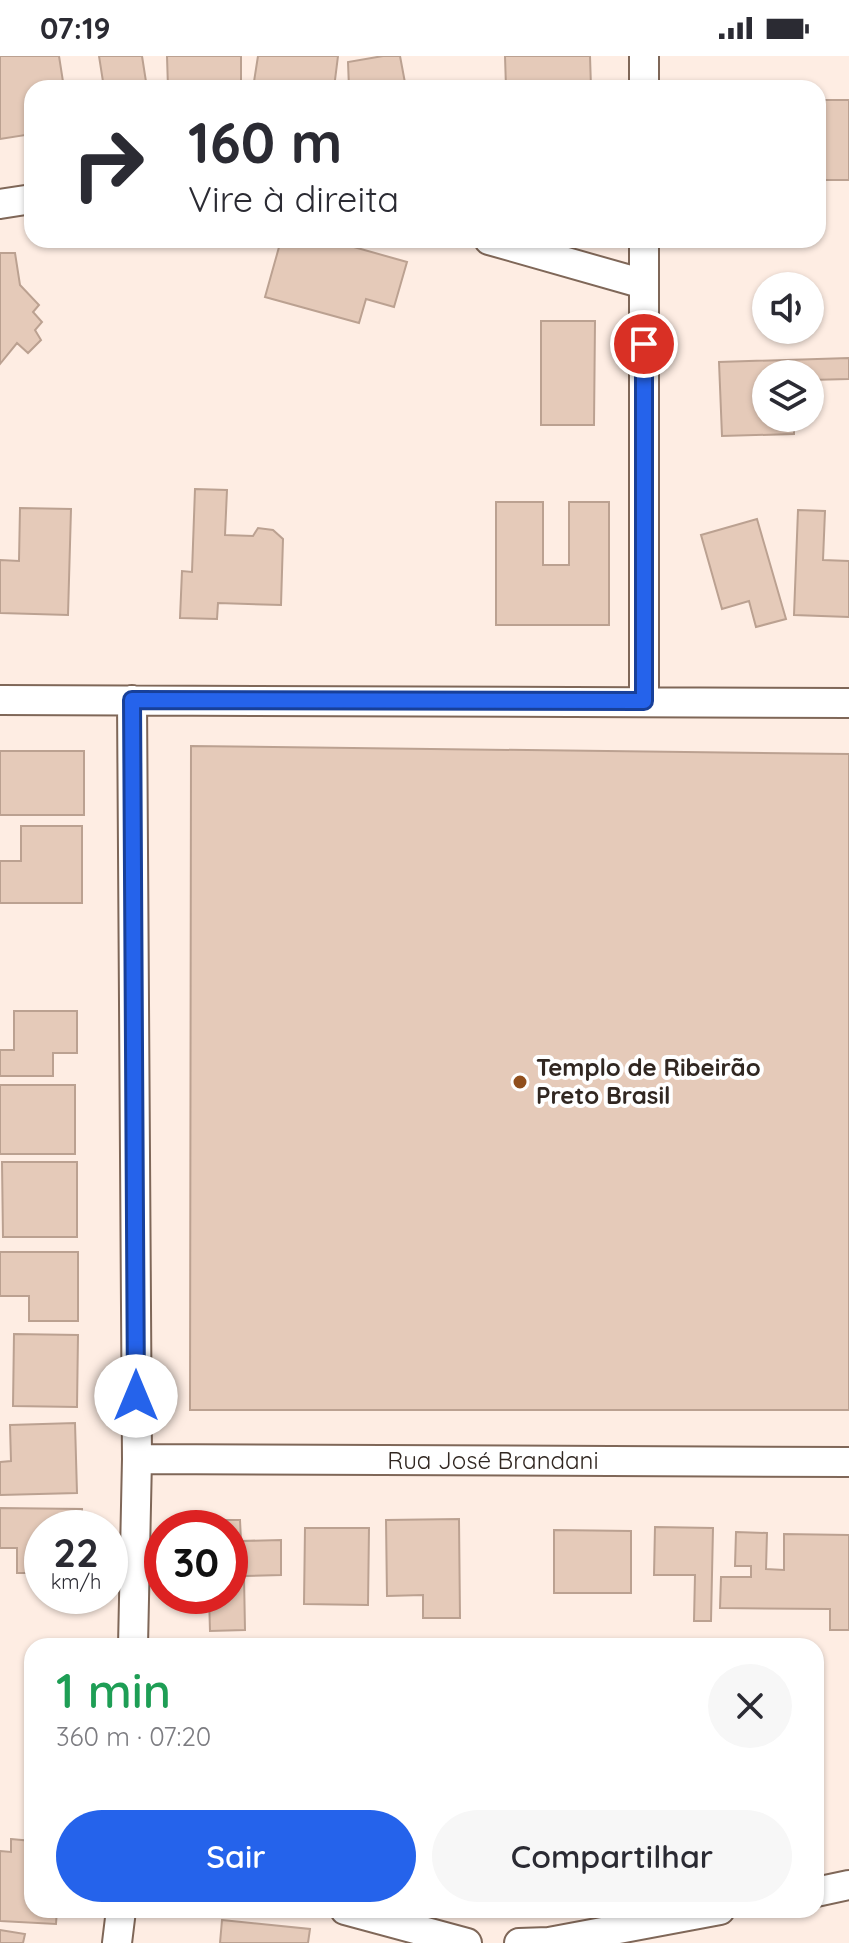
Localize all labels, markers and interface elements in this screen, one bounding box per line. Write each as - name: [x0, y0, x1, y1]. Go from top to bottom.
- text: 07:19: [40, 9, 111, 47]
- text: 160 m: [188, 107, 342, 177]
- icon: right: [56, 112, 160, 216]
- text: Vire à direita: [188, 176, 399, 221]
- map controls: [752, 272, 824, 432]
- button: sound: [752, 272, 824, 344]
- pin: [610, 310, 678, 378]
- icon: arrive: [622, 322, 666, 366]
- button: layers: [752, 360, 824, 432]
- place label: Templo de Ribeirão Preto Brasil: [536, 1052, 761, 1110]
- marker: Templo de Ribeirão Preto Brasil: [511, 1073, 529, 1091]
- position arrow: [94, 1354, 178, 1438]
- street label: Rua José Brandani: [387, 1445, 599, 1475]
- speed limit sign: 30: [144, 1510, 248, 1614]
- text: 22: [53, 1527, 99, 1577]
- text: km/h: [51, 1569, 101, 1594]
- text: 1 min: [56, 1660, 171, 1720]
- button: close: [708, 1664, 792, 1748]
- text: 360 m · 07:20: [56, 1720, 211, 1753]
- button: Sair: [56, 1810, 416, 1902]
- button: Compartilhar: [432, 1810, 792, 1902]

